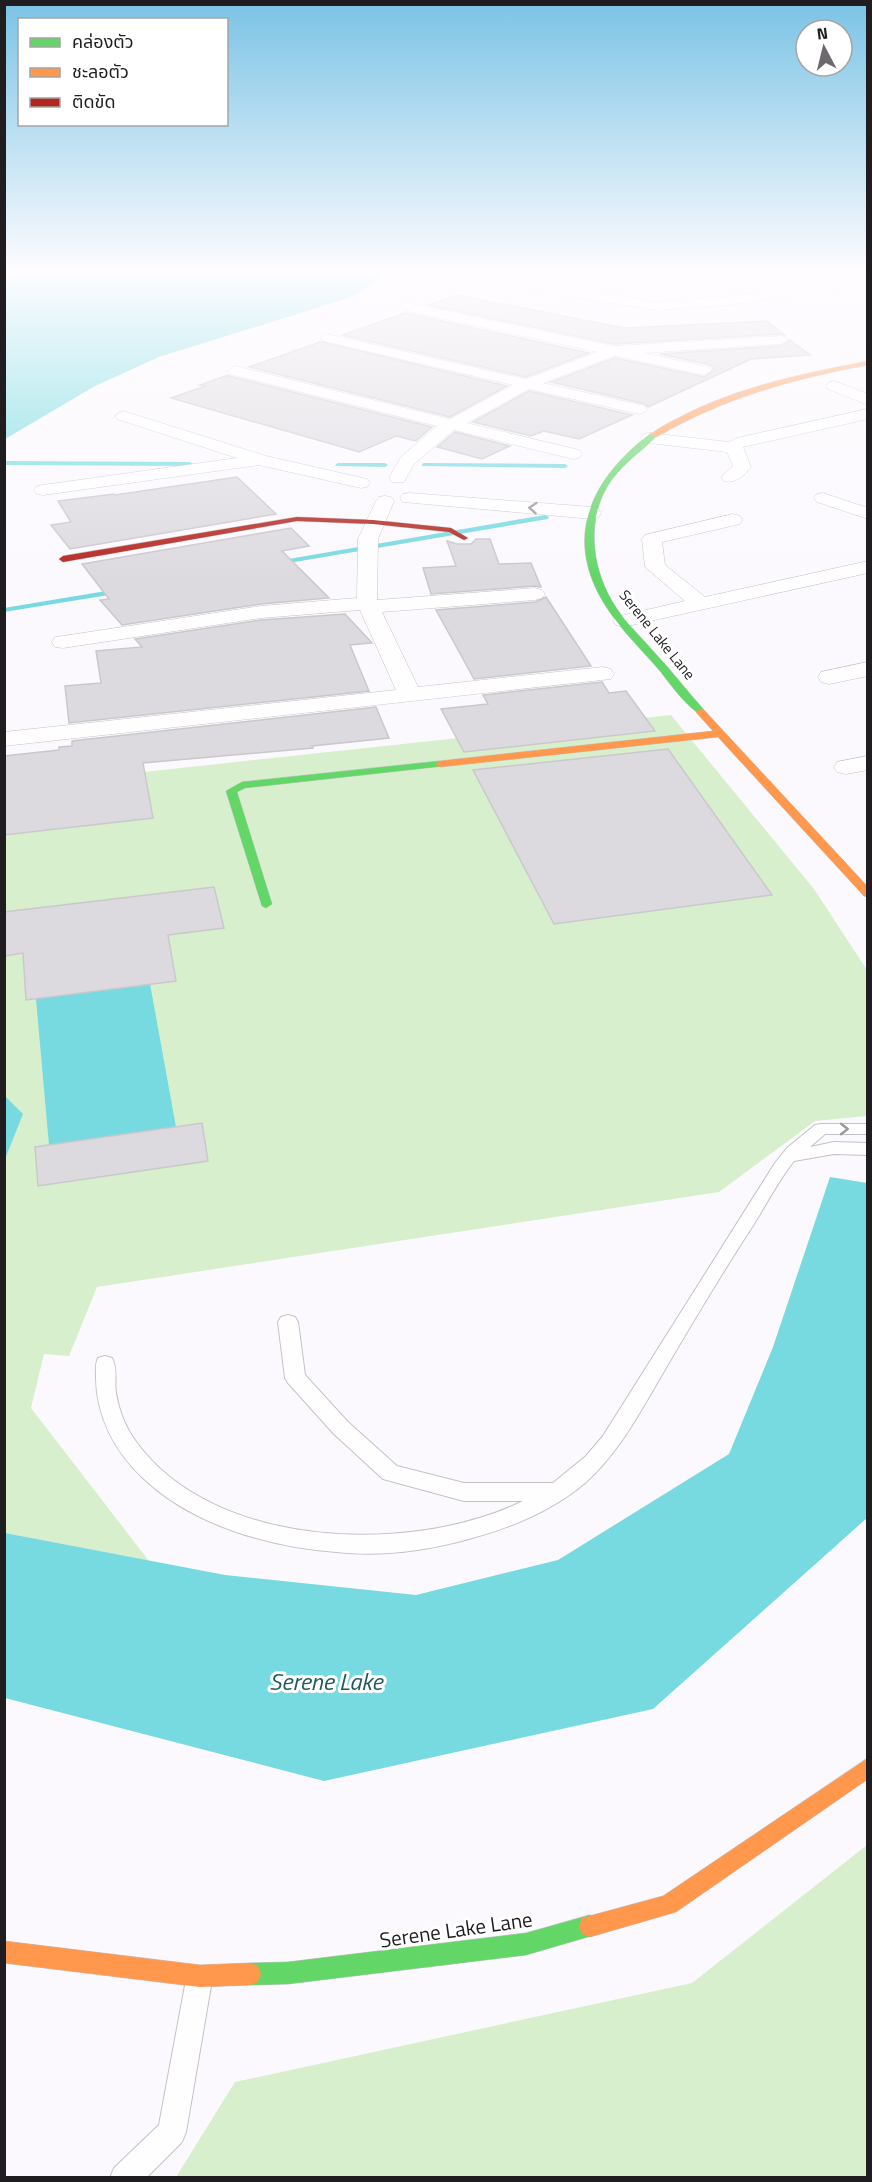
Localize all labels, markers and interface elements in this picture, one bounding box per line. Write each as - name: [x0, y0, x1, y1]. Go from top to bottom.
- legend: [18, 18, 228, 126]
- north arrow: [794, 18, 854, 78]
- text: N: [815, 21, 829, 46]
- text: คล่องตัว: [72, 28, 134, 55]
- text: ชะลอตัว: [72, 58, 129, 85]
- text: ติดขัด: [72, 88, 115, 115]
- one-way arrow: [529, 502, 538, 515]
- street label: Serene Lake Lane: [614, 585, 701, 685]
- one-way arrow: [840, 1123, 849, 1135]
- water label: Serene Lake: [269, 1663, 385, 1699]
- street label: Serene Lake Lane: [377, 1902, 534, 1956]

